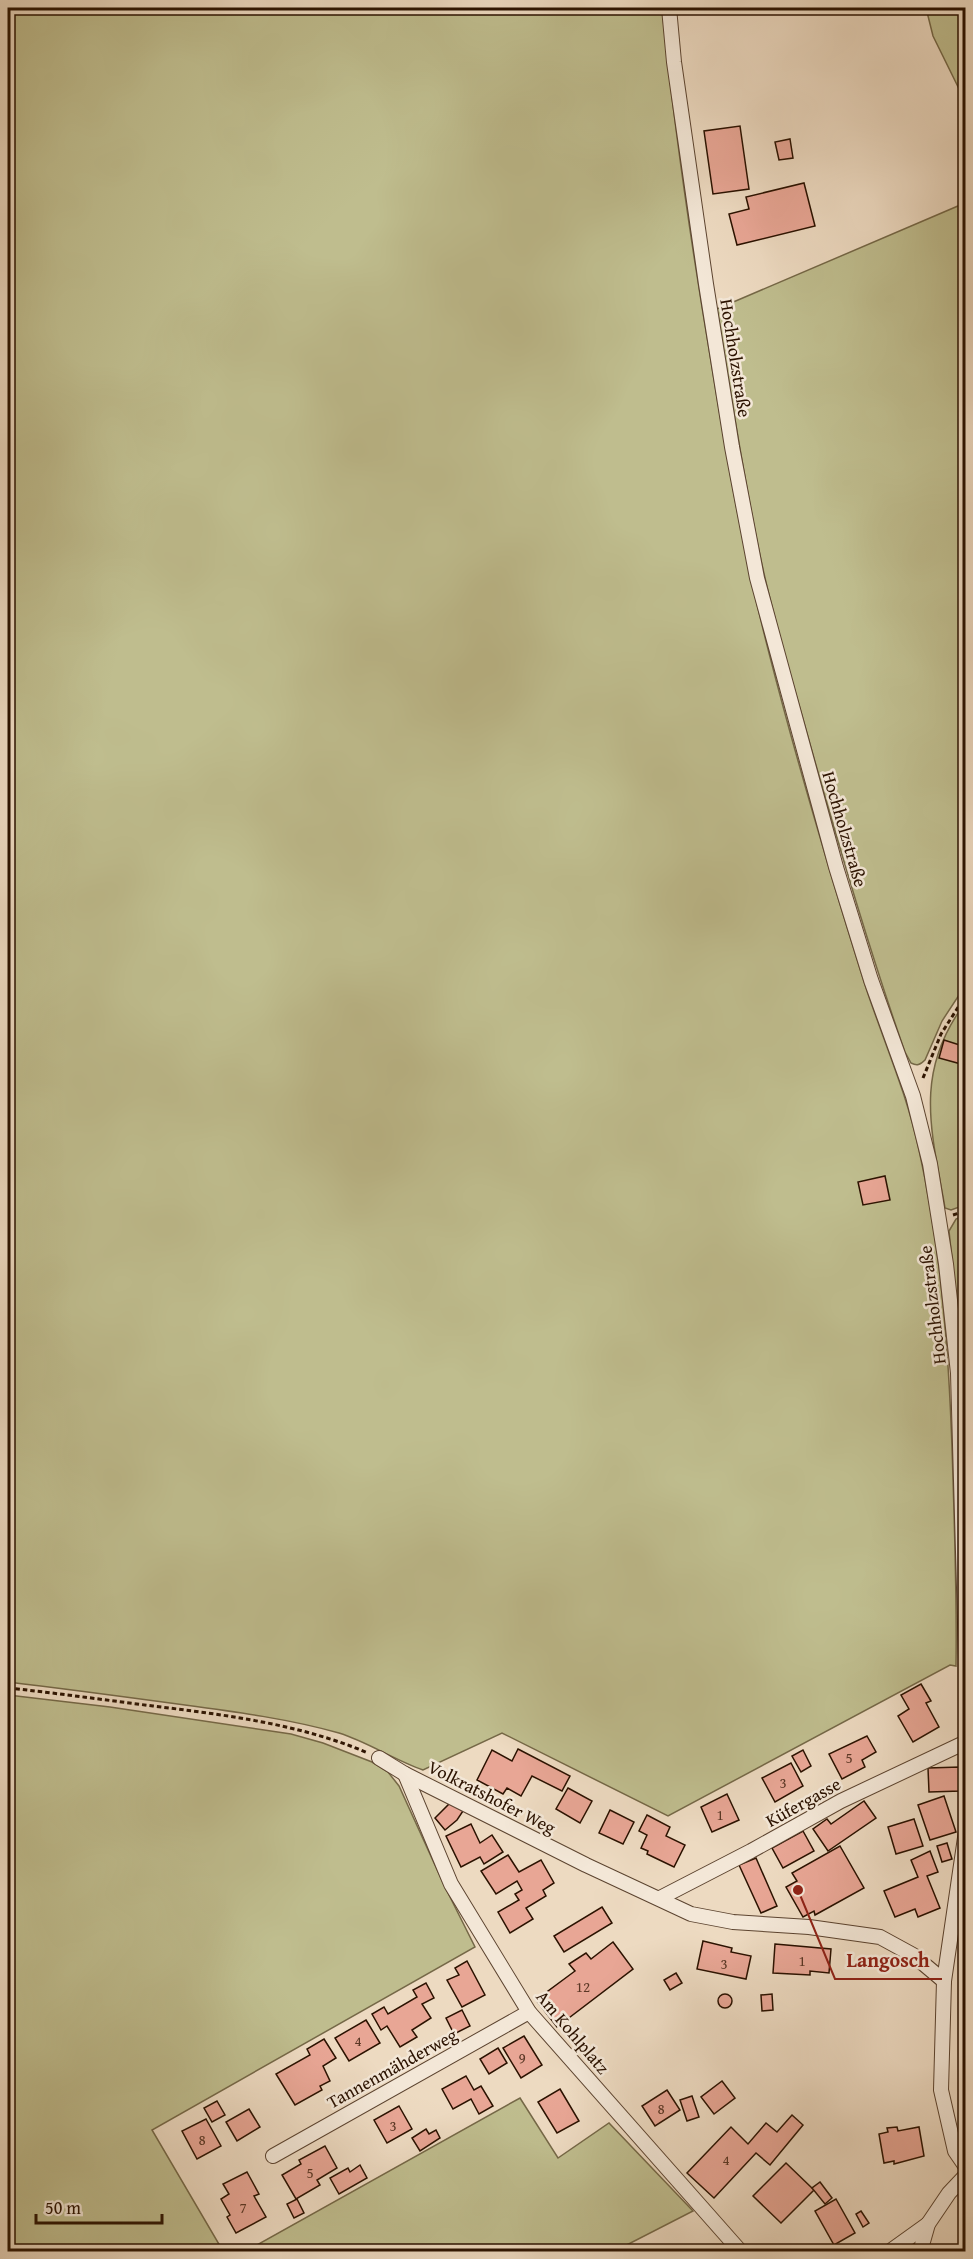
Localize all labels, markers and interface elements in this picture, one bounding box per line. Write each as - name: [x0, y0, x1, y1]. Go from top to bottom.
- street label: Hochholzstraße: [713, 297, 759, 419]
- street label: Hochholzstraße: [816, 768, 874, 890]
- street label: Hochholzstraße: [911, 1244, 953, 1366]
- house number: 5: [845, 1747, 853, 1768]
- street label: Volkratshofer Weg: [423, 1753, 561, 1841]
- street label: Küfergasse: [760, 1770, 846, 1834]
- house number: 3: [779, 1772, 787, 1793]
- house number: 1: [716, 1804, 724, 1825]
- callout: Langosch: [835, 1941, 942, 1979]
- text: Langosch: [847, 1945, 930, 1974]
- house number: 1: [798, 1950, 806, 1971]
- house number: 3: [720, 1953, 728, 1974]
- house number: 12: [576, 1976, 590, 1997]
- street label: Am Kohlplatz: [530, 1984, 616, 2080]
- street label: Tannenmähderweg: [322, 2021, 462, 2115]
- house number: 4: [354, 2030, 362, 2051]
- house number: 9: [518, 2047, 526, 2068]
- house number: 8: [657, 2098, 665, 2119]
- house number: 3: [389, 2115, 397, 2136]
- house number: 8: [198, 2129, 206, 2150]
- house number: 4: [722, 2149, 730, 2170]
- house number: 5: [306, 2162, 314, 2183]
- scale bar: [36, 2187, 162, 2225]
- text: 50 m: [45, 2194, 81, 2221]
- house number: 7: [239, 2197, 247, 2218]

